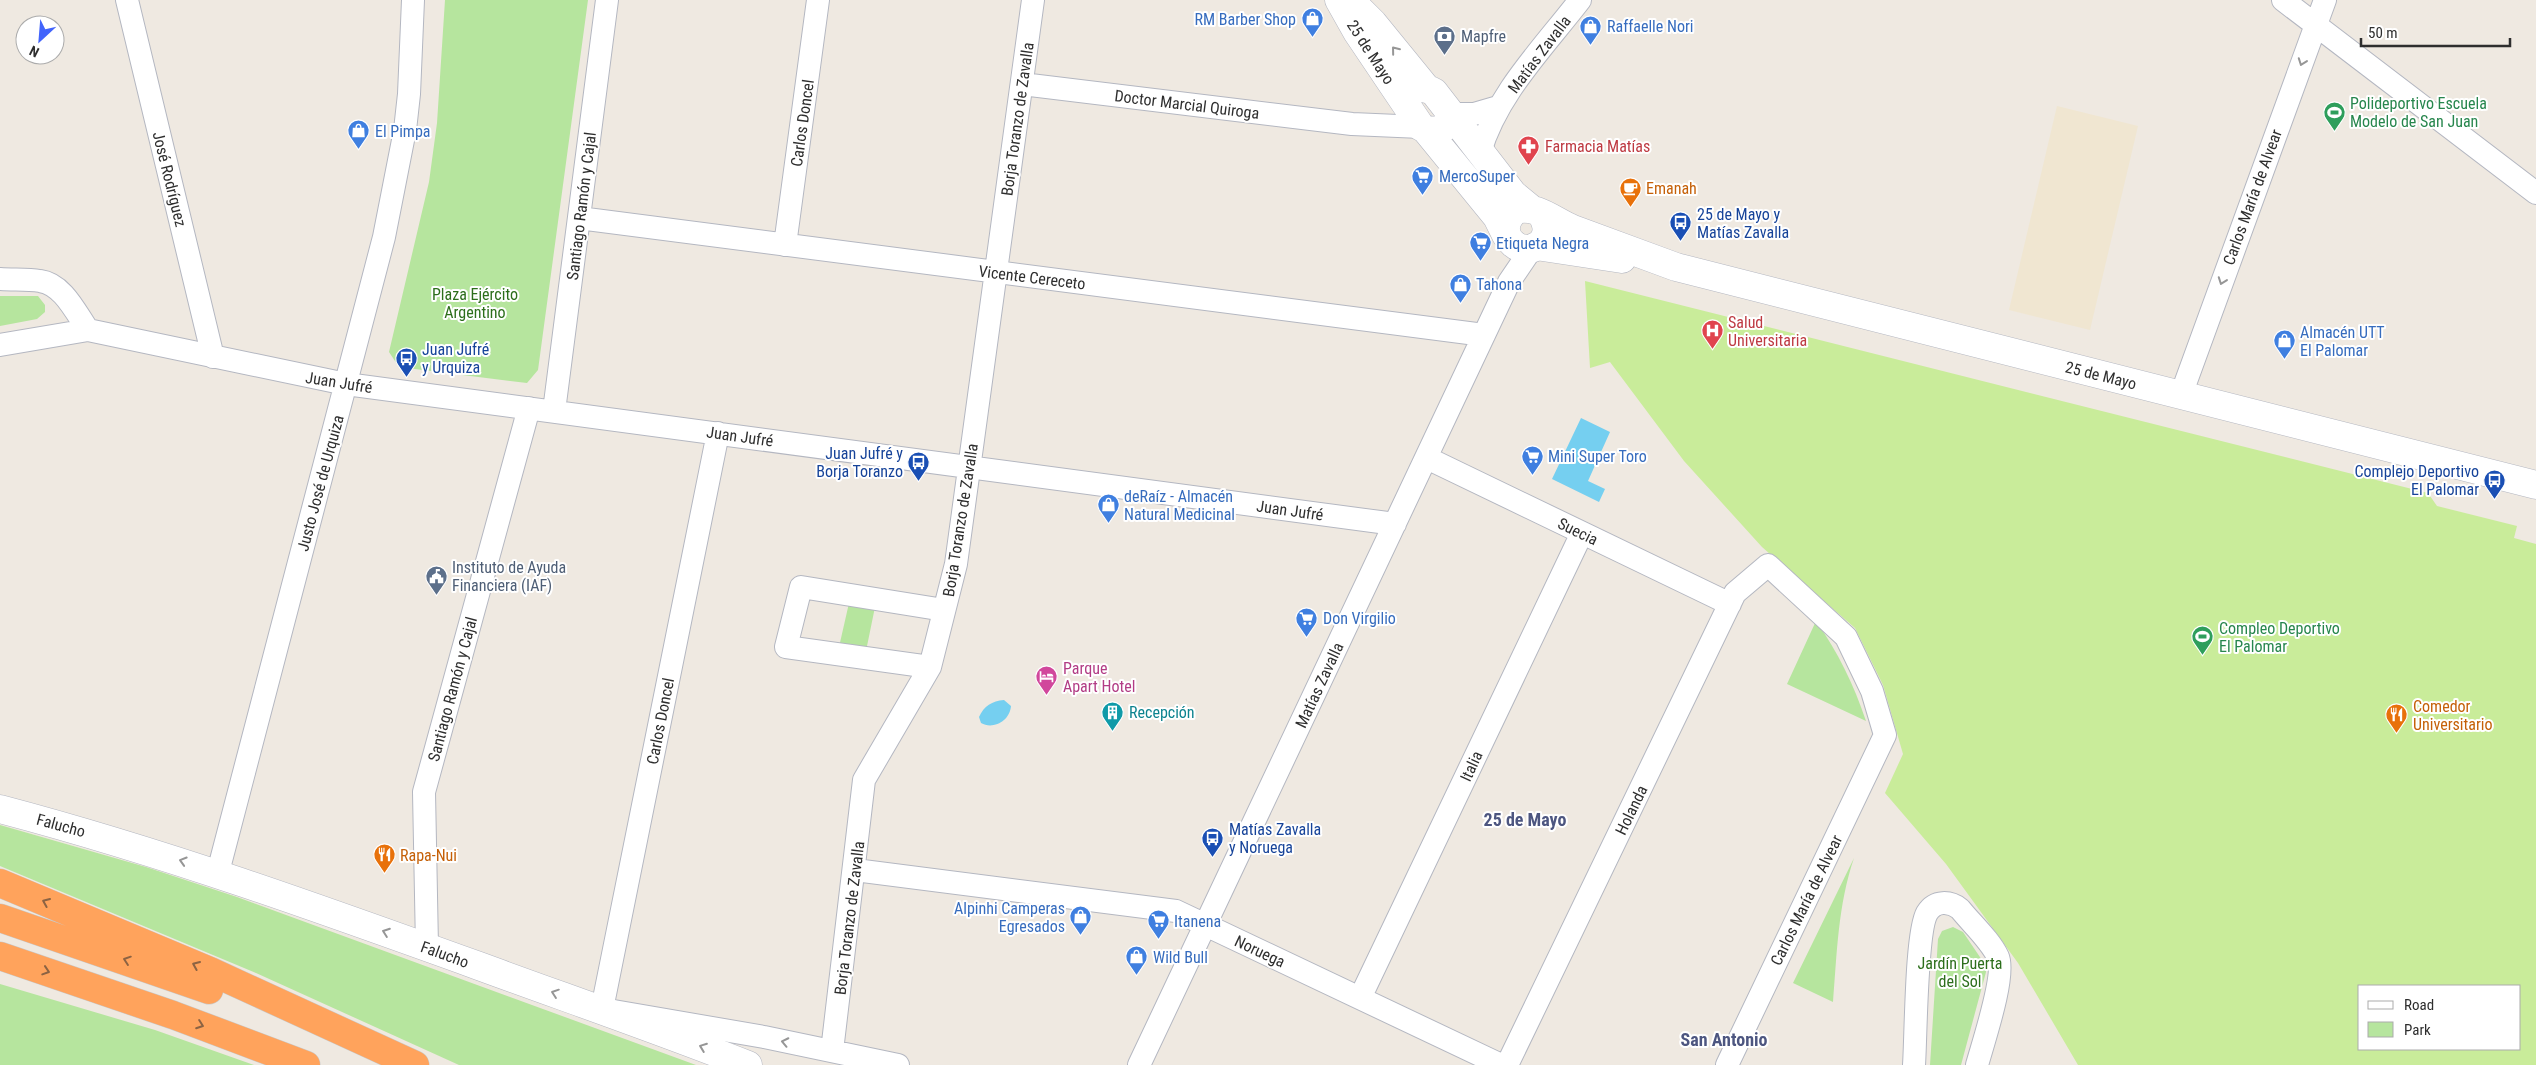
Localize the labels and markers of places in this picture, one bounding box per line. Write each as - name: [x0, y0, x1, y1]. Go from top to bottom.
- shop icon: RM Barber Shop: [1300, 7, 1324, 38]
- place label: RM Barber Shop: [1195, 10, 1296, 29]
- shop icon: Raffaelle Nori: [1579, 14, 1603, 45]
- place label: Raffaelle Nori: [1607, 17, 1693, 36]
- bank icon: Mapfre: [1433, 24, 1457, 55]
- place label: Mapfre: [1461, 27, 1506, 46]
- place label: Polideportivo Escuela Modelo de San Juan: [2350, 94, 2487, 131]
- sports icon: Polideportivo Escuela Modelo de San Juan: [2322, 100, 2346, 131]
- shop icon: El Pimpa: [347, 119, 371, 150]
- place label: El Pimpa: [375, 122, 430, 141]
- pharmacy icon: Farmacia Matías: [1517, 134, 1541, 165]
- place label: Farmacia Matías: [1545, 137, 1650, 156]
- supermarket icon: MercoSuper: [1411, 164, 1435, 195]
- place label: MercoSuper: [1439, 167, 1515, 186]
- cafe icon: Emanah: [1618, 176, 1642, 207]
- place label: Emanah: [1646, 179, 1697, 198]
- place label: 25 de Mayo y Matías Zavalla: [1697, 205, 1789, 242]
- bus stop icon: 25 de Mayo y Matías Zavalla: [1669, 211, 1693, 242]
- supermarket icon: Etiqueta Negra: [1468, 231, 1492, 262]
- place label: Etiqueta Negra: [1496, 234, 1589, 253]
- shop icon: Tahona: [1448, 272, 1472, 303]
- place label: Tahona: [1476, 275, 1522, 294]
- place label: Salud Universitaria: [1728, 313, 1807, 350]
- hospital icon: Salud Universitaria: [1700, 319, 1724, 350]
- place label: Almacén UTT El Palomar: [2300, 323, 2385, 360]
- shop icon: Almacén UTT El Palomar: [2272, 329, 2296, 360]
- place label: Juan Jufré y Urquiza: [422, 340, 489, 377]
- bus stop icon: Juan Jufré y Urquiza: [394, 346, 418, 377]
- place label: Juan Jufré y Borja Toranzo: [816, 444, 903, 481]
- supermarket icon: Mini Super Toro: [1520, 444, 1544, 475]
- place label: Mini Super Toro: [1548, 447, 1647, 466]
- bus stop icon: Juan Jufré y Borja Toranzo: [907, 450, 931, 481]
- place label: Complejo Deportivo El Palomar: [2355, 462, 2479, 499]
- bus stop icon: Complejo Deportivo El Palomar: [2483, 468, 2507, 499]
- place label: deRaíz - Almacén Natural Medicinal: [1124, 487, 1235, 524]
- shop icon: deRaíz - Almacén Natural Medicinal: [1096, 493, 1120, 524]
- place label: Instituto de Ayuda Financiera (IAF): [452, 558, 566, 595]
- public building icon: Instituto de Ayuda Financiera (IAF): [424, 564, 448, 595]
- supermarket icon: Don Virgilio: [1295, 606, 1319, 637]
- place label: Don Virgilio: [1323, 609, 1396, 628]
- place label: Compleo Deportivo El Palomar: [2219, 619, 2340, 656]
- sports icon: Compleo Deportivo El Palomar: [2191, 625, 2215, 656]
- place label: Parque Apart Hotel: [1063, 659, 1135, 696]
- hotel icon: Parque Apart Hotel: [1035, 665, 1059, 696]
- place label: Comedor Universitario: [2413, 697, 2492, 734]
- building icon: Recepción: [1101, 700, 1125, 731]
- place label: Recepción: [1129, 703, 1195, 722]
- restaurant icon: Comedor Universitario: [2385, 703, 2409, 734]
- place label: Matías Zavalla y Noruega: [1229, 820, 1321, 857]
- bus stop icon: Matías Zavalla y Noruega: [1201, 826, 1225, 857]
- restaurant icon: Rapa-Nui: [372, 843, 396, 874]
- place label: Rapa-Nui: [400, 846, 457, 865]
- place label: Alpinhi Camperas Egresados: [954, 899, 1065, 936]
- shop icon: Alpinhi Camperas Egresados: [1069, 905, 1093, 936]
- supermarket icon: Itanena: [1146, 909, 1170, 940]
- place label: Itanena: [1174, 912, 1221, 931]
- shop icon: Wild Bull: [1125, 945, 1149, 976]
- place label: Wild Bull: [1153, 948, 1208, 967]

